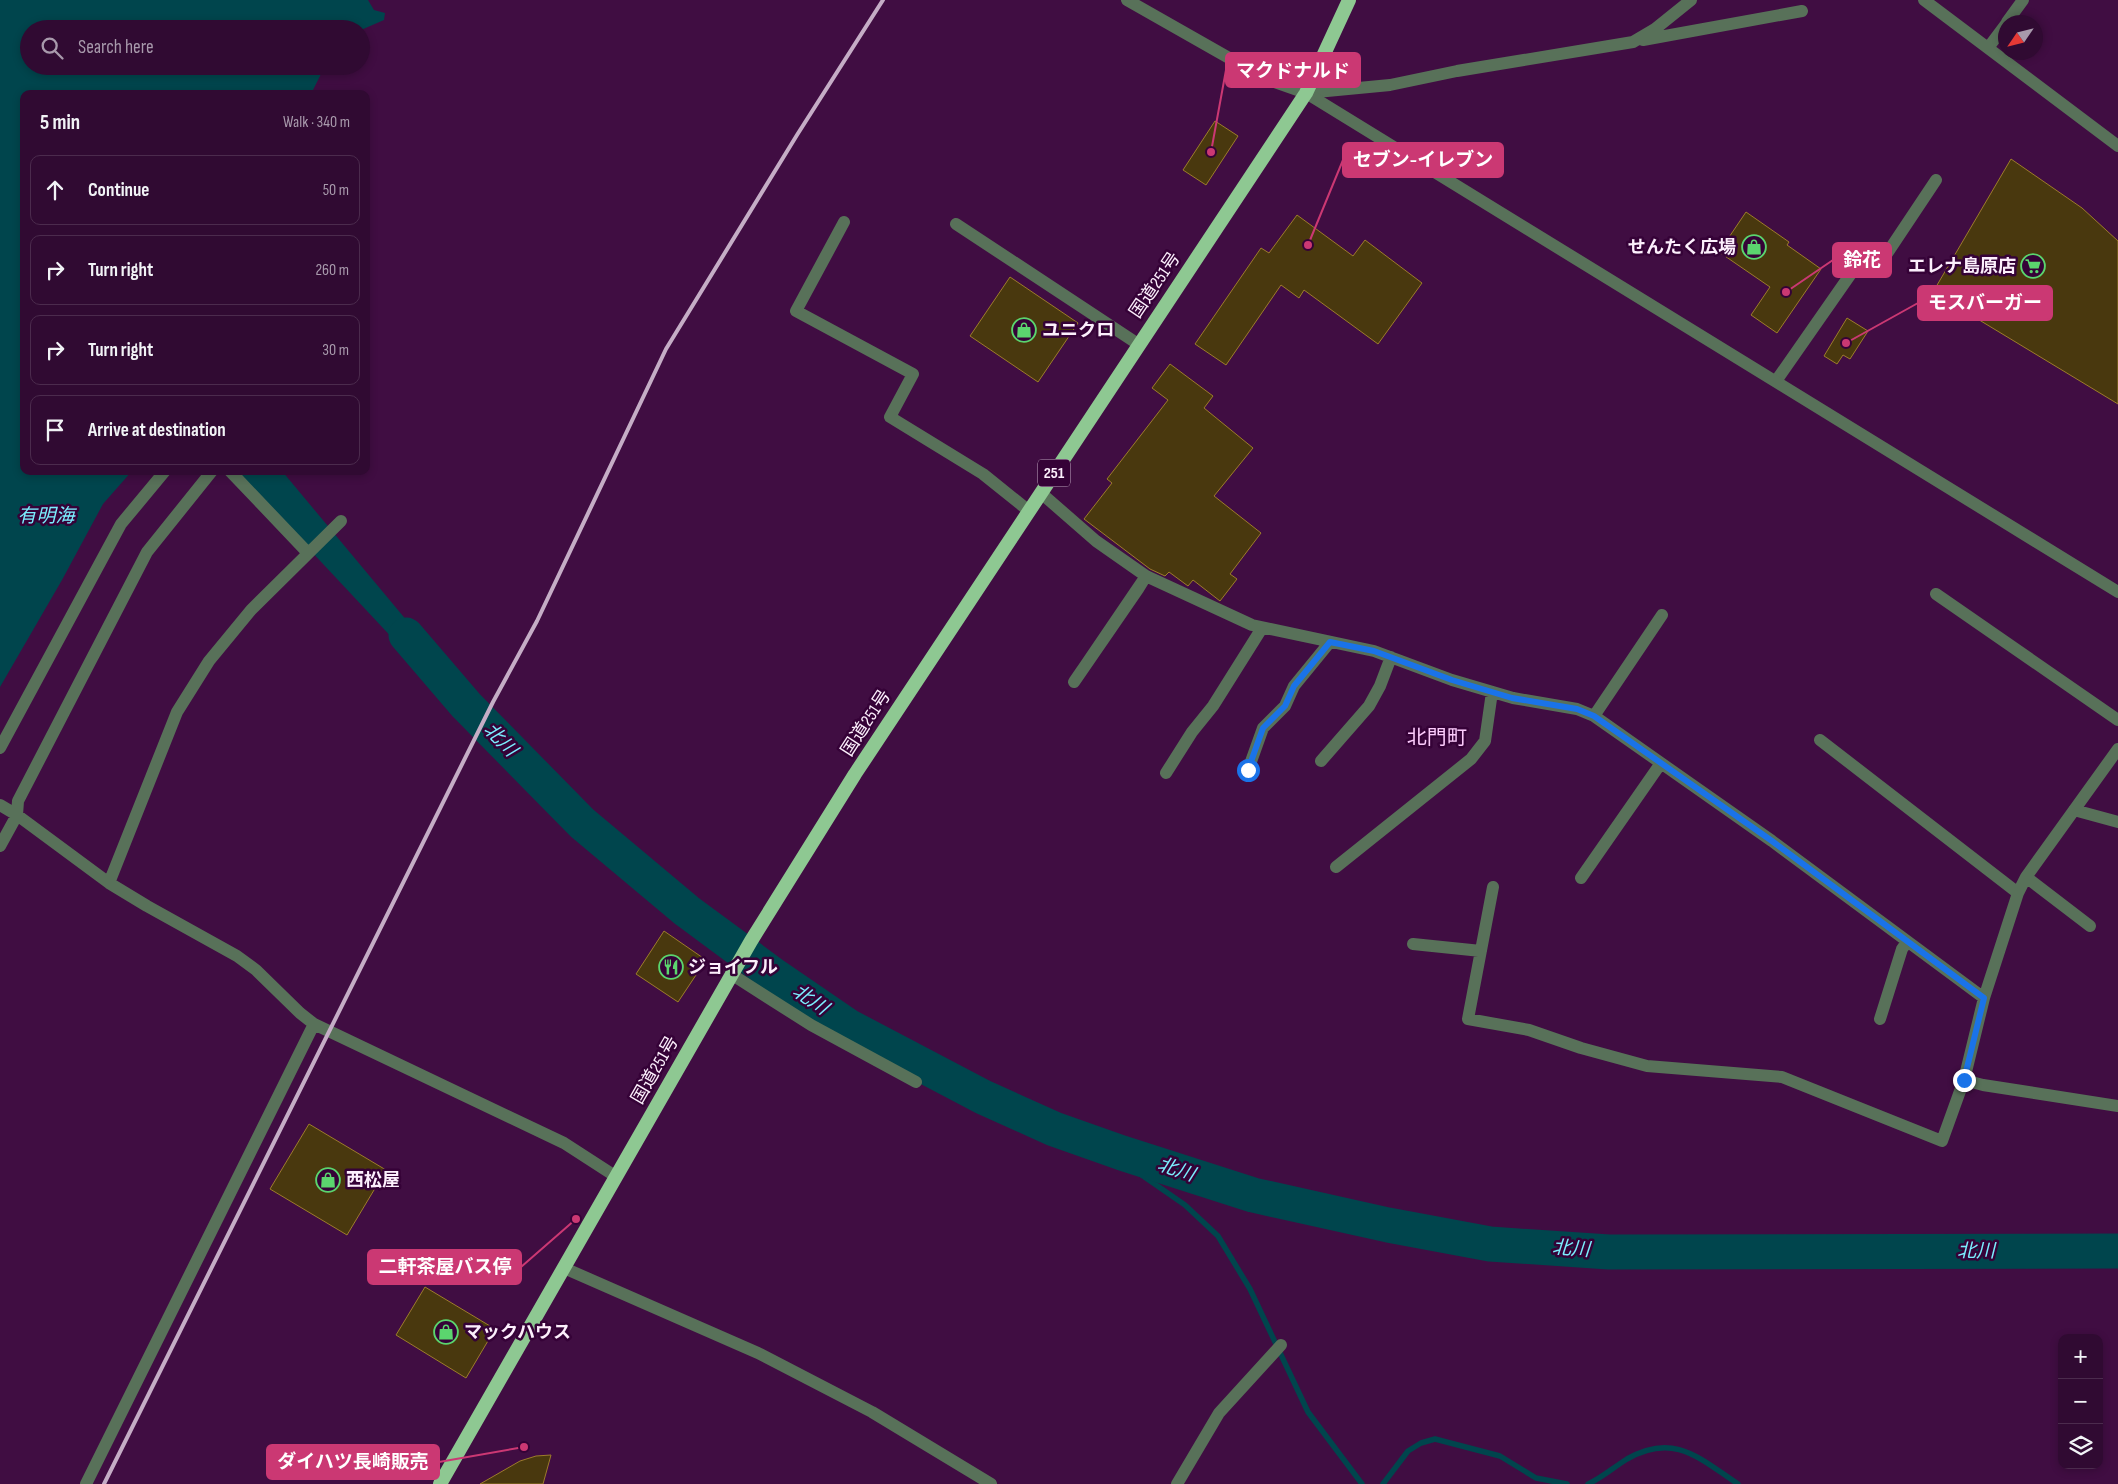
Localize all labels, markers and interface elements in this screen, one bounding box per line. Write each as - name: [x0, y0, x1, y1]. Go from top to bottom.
- north arrow: [1998, 15, 2043, 60]
- search box: [20, 20, 370, 75]
- icon: search: [38, 34, 66, 62]
- text: Search here: [78, 36, 154, 59]
- callout: マクドナルド: [1226, 53, 1360, 87]
- text: マクドナルド: [1236, 60, 1350, 83]
- text: 5 min: [40, 110, 80, 135]
- text: Walk · 340 m: [283, 113, 350, 132]
- callout: セブン-イレブン: [1343, 143, 1503, 177]
- text: セブン-イレブン: [1353, 149, 1493, 172]
- icon: ahead: [41, 176, 69, 204]
- text: Continue: [88, 179, 149, 202]
- text: 50 m: [323, 181, 349, 200]
- shop icon: せんたく広場: [1741, 234, 1767, 260]
- place label: せんたく広場: [1628, 237, 1736, 258]
- callout: 鈴花: [1833, 243, 1891, 277]
- street label: 国道251号: [1125, 248, 1185, 322]
- text: 鈴花: [1843, 249, 1881, 272]
- supermarket icon: エレナ島原店: [2020, 253, 2046, 279]
- icon: right: [41, 256, 69, 284]
- place label: エレナ島原店: [1908, 256, 2016, 277]
- text: Turn right: [88, 259, 153, 282]
- text: 260 m: [315, 261, 349, 280]
- callout: モスバーガー: [1918, 286, 2052, 320]
- text: モスバーガー: [1928, 292, 2042, 315]
- shop icon: ユニクロ: [1011, 317, 1037, 343]
- place label: ユニクロ: [1042, 320, 1114, 341]
- icon: right: [41, 336, 69, 364]
- text: Turn right: [88, 339, 153, 362]
- text: 30 m: [322, 341, 349, 360]
- icon: arrive: [41, 416, 69, 444]
- text: Arrive at destination: [88, 419, 226, 442]
- road number: 251: [1038, 459, 1070, 486]
- water label: 有明海: [17, 505, 77, 528]
- street label: 国道251号: [837, 686, 895, 760]
- water label: 北川: [478, 718, 523, 763]
- district label: 北門町: [1407, 726, 1467, 750]
- route start: [1237, 759, 1260, 782]
- restaurant icon: ジョイフル: [658, 954, 684, 980]
- place label: ジョイフル: [688, 957, 778, 978]
- water label: 北川: [788, 980, 834, 1021]
- street label: 国道251号: [627, 1032, 683, 1108]
- route end: [1953, 1069, 1976, 1092]
- water label: 北川: [1154, 1153, 1200, 1187]
- shop icon: 西松屋: [315, 1167, 341, 1193]
- place label: 西松屋: [346, 1170, 400, 1191]
- water label: 北川: [1551, 1236, 1593, 1262]
- water label: 北川: [1957, 1240, 1997, 1263]
- callout: 二軒茶屋バス停: [368, 1250, 521, 1284]
- text: 二軒茶屋バス停: [378, 1256, 512, 1279]
- shop icon: マックハウス: [433, 1319, 459, 1345]
- place label: マックハウス: [464, 1322, 571, 1343]
- map controls: [2058, 1334, 2103, 1469]
- button: +: [2058, 1334, 2103, 1379]
- button: −: [2058, 1379, 2103, 1424]
- button: layers: [2058, 1424, 2103, 1469]
- callout: ダイハツ長崎販売: [267, 1445, 439, 1479]
- text: ダイハツ長崎販売: [277, 1451, 429, 1474]

